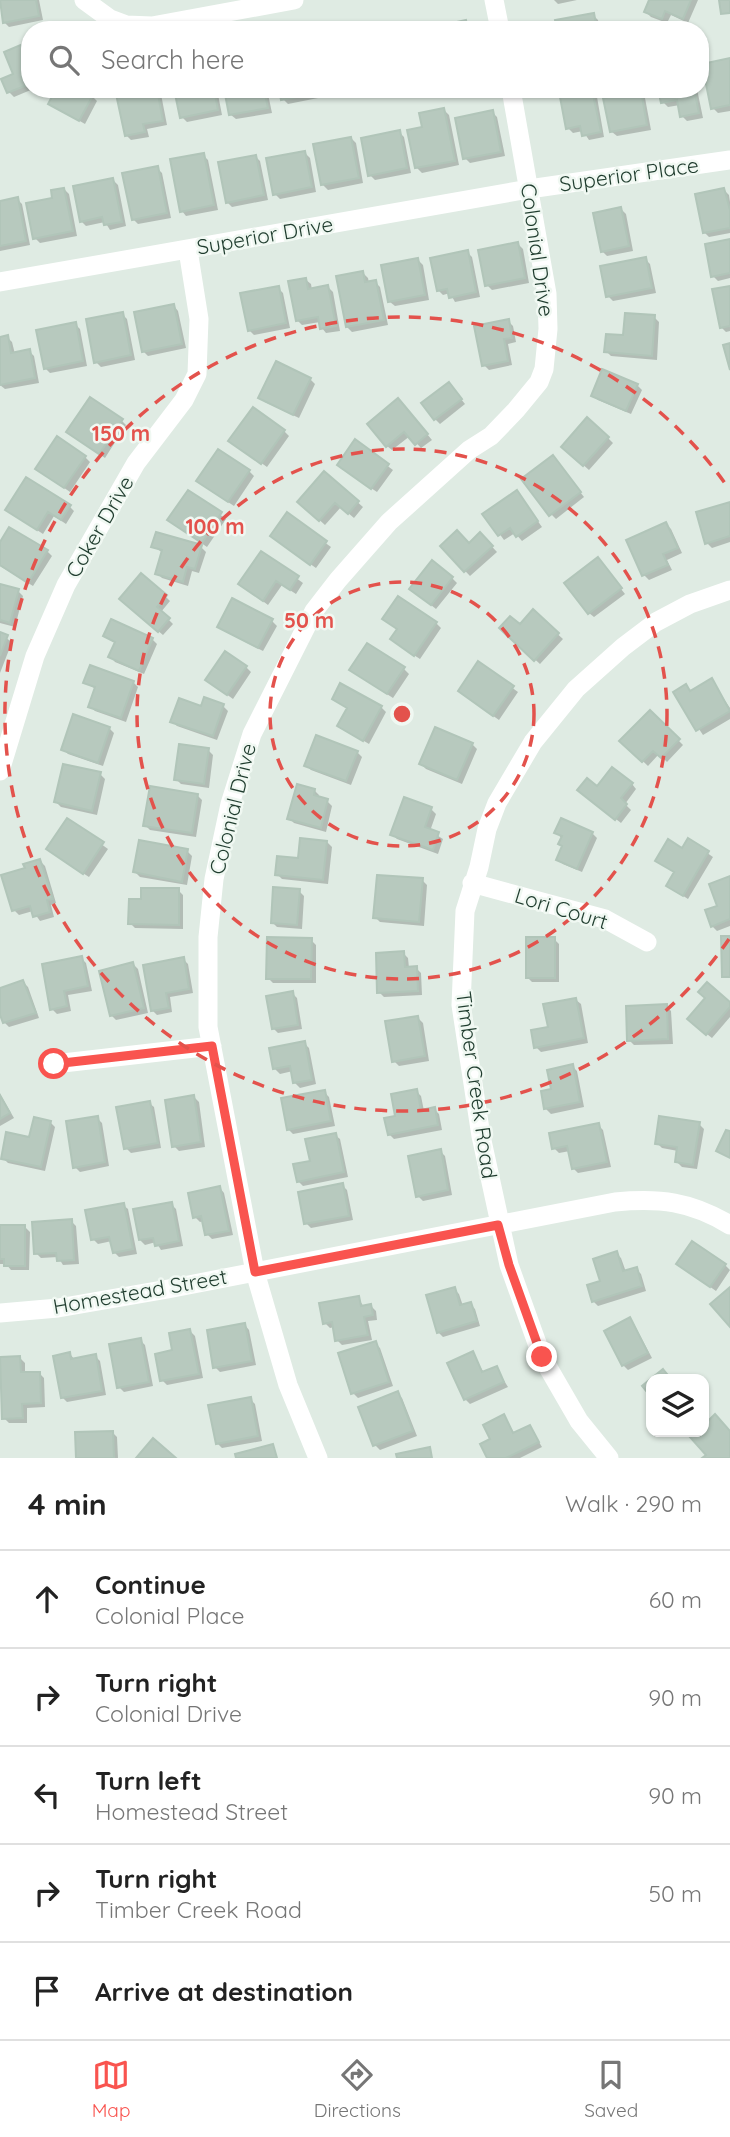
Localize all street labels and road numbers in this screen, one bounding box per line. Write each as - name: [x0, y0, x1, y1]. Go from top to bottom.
- street label: Superior Place: [558, 151, 700, 197]
- street label: Colonial Drive: [516, 182, 560, 318]
- street label: Superior Drive: [195, 210, 335, 260]
- street label: Coker Drive: [60, 471, 139, 582]
- street label: Colonial Drive: [203, 741, 261, 877]
- street label: Lori Court: [512, 882, 611, 934]
- street label: Timber Creek Road: [451, 990, 503, 1180]
- street label: Homestead Street: [51, 1263, 229, 1319]

